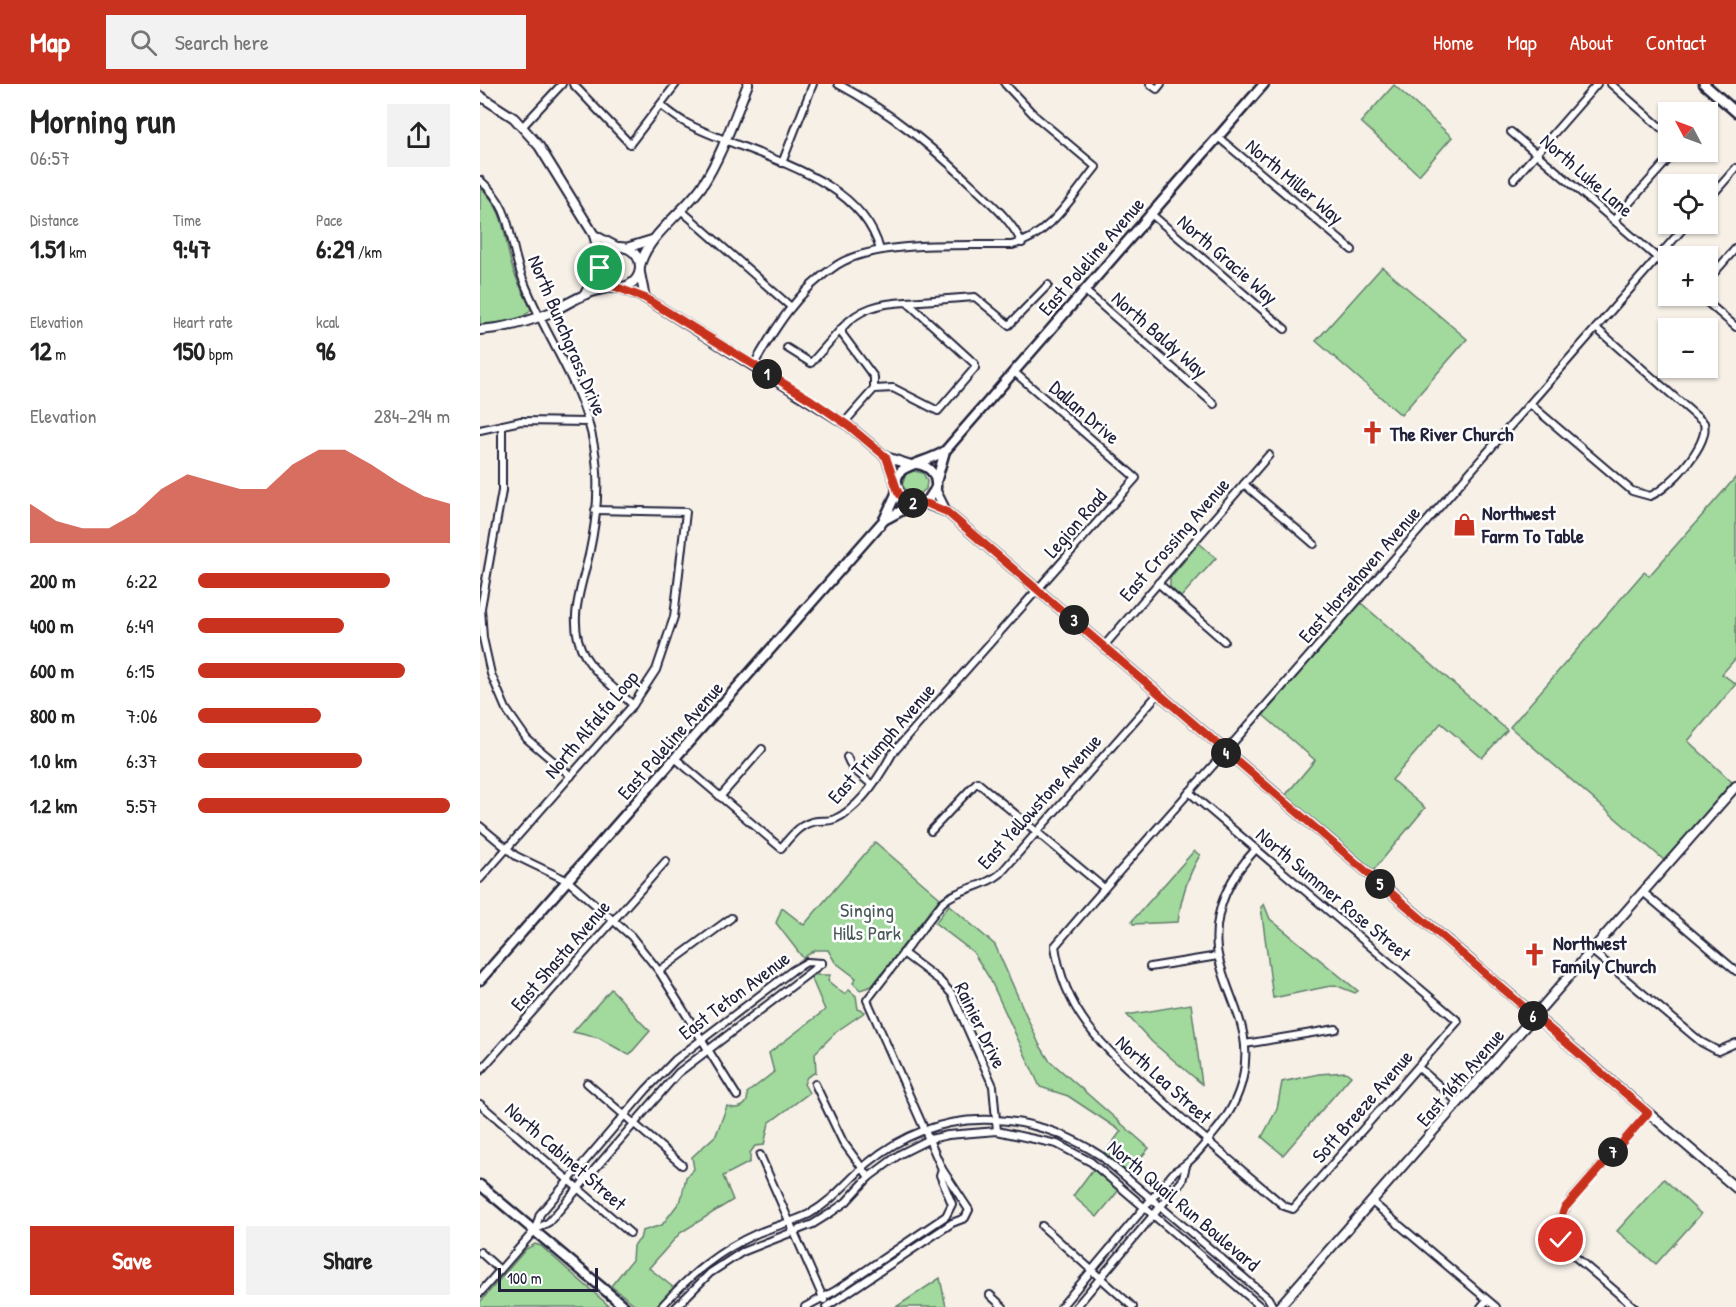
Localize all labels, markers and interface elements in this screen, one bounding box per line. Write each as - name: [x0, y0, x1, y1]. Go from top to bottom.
- search box: [106, 15, 526, 69]
- text: Map: [30, 23, 70, 61]
- icon: search: [127, 26, 160, 59]
- text: Search here: [175, 27, 269, 57]
- text: Home: [1433, 28, 1474, 57]
- text: Map: [1507, 28, 1537, 57]
- text: About: [1570, 28, 1613, 57]
- text: Contact: [1646, 28, 1706, 57]
- text: Morning run: [30, 99, 176, 143]
- north arrow: [1658, 102, 1718, 162]
- map controls: [1658, 102, 1718, 378]
- button: share: [387, 104, 450, 167]
- street label: North Luke Lane: [1535, 127, 1639, 223]
- street label: North Miller Way: [1240, 132, 1350, 230]
- text: 06:57: [30, 144, 70, 171]
- button: locate: [1658, 174, 1718, 234]
- street label: East Poleline Avenue: [1032, 191, 1150, 321]
- street label: North Gracie Way: [1172, 208, 1284, 310]
- text: Distance: [30, 209, 79, 231]
- text: Time: [173, 209, 201, 231]
- text: Pace: [316, 209, 343, 231]
- text: 1.51: [30, 231, 65, 266]
- text: 9:47: [173, 231, 211, 266]
- text: 6:29: [316, 231, 354, 266]
- text: km: [65, 241, 87, 263]
- text: /km: [354, 241, 382, 263]
- pin: [574, 242, 625, 293]
- button: +: [1658, 246, 1718, 306]
- street label: North Bunchgrass Drive: [522, 251, 614, 419]
- icon: arrive: [583, 251, 616, 284]
- street label: North Baldy Way: [1106, 285, 1214, 383]
- text: Elevation: [30, 311, 83, 333]
- text: Heart rate: [173, 311, 233, 333]
- text: kcal: [316, 311, 339, 333]
- button: −: [1658, 318, 1718, 378]
- text: 12: [30, 333, 52, 368]
- text: 150: [173, 333, 205, 368]
- text: 96: [316, 333, 336, 368]
- text: m: [52, 343, 66, 365]
- text: bpm: [205, 343, 233, 365]
- pin: 1: [752, 359, 782, 389]
- text: 1: [764, 363, 770, 385]
- street label: Dallan Drive: [1044, 374, 1126, 450]
- text: Elevation: [30, 402, 96, 429]
- text: 284–294 m: [374, 402, 450, 429]
- church icon: The River Church: [1359, 420, 1385, 446]
- place label: The River Church: [1389, 420, 1514, 447]
- street label: East Crossing Avenue: [1113, 471, 1235, 607]
- street label: Legion Road: [1037, 483, 1113, 563]
- pin: 2: [898, 488, 928, 518]
- text: 2: [909, 492, 917, 514]
- place label: Northwest Farm To Table: [1481, 499, 1584, 549]
- street label: East Horsehaven Avenue: [1292, 500, 1426, 648]
- shop icon: Northwest Farm To Table: [1451, 511, 1477, 537]
- text: 200 m: [30, 567, 75, 594]
- text: 6:22: [126, 567, 157, 594]
- pin: 3: [1059, 605, 1089, 635]
- text: 3: [1070, 609, 1078, 631]
- text: 400 m: [30, 612, 74, 639]
- text: 6:49: [126, 612, 153, 639]
- text: 600 m: [30, 657, 74, 684]
- text: 6:15: [126, 657, 154, 684]
- street label: North Alfalfa Loop: [538, 664, 645, 784]
- street label: East Poleline Avenue: [611, 675, 729, 805]
- street label: East Triumph Avenue: [821, 677, 941, 809]
- text: 800 m: [30, 702, 75, 729]
- text: 7:06: [126, 702, 157, 729]
- street label: East Yellowstone Avenue: [971, 727, 1107, 875]
- pin: 4: [1211, 738, 1241, 768]
- text: 4: [1223, 742, 1229, 764]
- text: 1.0 km: [30, 747, 77, 774]
- text: 6:37: [126, 747, 157, 774]
- text: 1.2 km: [30, 792, 77, 819]
- text: 5:57: [126, 792, 157, 819]
- street label: North Summer Rose Street: [1251, 821, 1418, 968]
- pin: 5: [1365, 869, 1395, 899]
- text: 5: [1377, 873, 1383, 895]
- street label: East Shasta Avenue: [504, 894, 616, 1016]
- park label: Singing Hills Park: [833, 896, 901, 946]
- place label: Northwest Family Church: [1552, 929, 1657, 980]
- church icon: Northwest Family Church: [1522, 941, 1548, 967]
- street label: East Teton Avenue: [673, 944, 795, 1046]
- street label: Rainier Drive: [949, 977, 1013, 1073]
- pin: 6: [1518, 1001, 1548, 1031]
- text: 6: [1530, 1005, 1536, 1027]
- street label: East 16th Avenue: [1410, 1022, 1510, 1132]
- street label: North Lea Street: [1110, 1029, 1219, 1130]
- street label: Soft Breeze Avenue: [1305, 1044, 1419, 1168]
- street label: North Cabinet Street: [499, 1096, 633, 1217]
- street label: North Quail Run Boulevard: [1102, 1133, 1266, 1277]
- pin: 7: [1598, 1137, 1628, 1167]
- text: 7: [1609, 1141, 1617, 1163]
- pin: [1535, 1214, 1586, 1265]
- icon: check: [1544, 1223, 1577, 1256]
- button: Save: [30, 1226, 234, 1295]
- button: Share: [246, 1226, 450, 1295]
- scale bar: [498, 1265, 598, 1292]
- text: 100 m: [507, 1267, 542, 1289]

